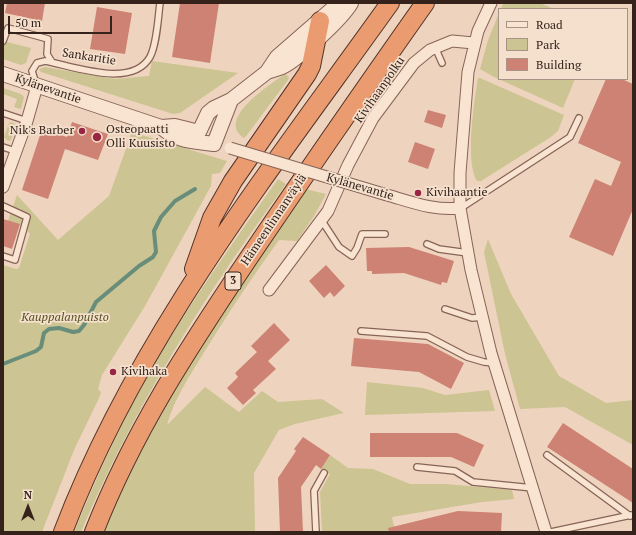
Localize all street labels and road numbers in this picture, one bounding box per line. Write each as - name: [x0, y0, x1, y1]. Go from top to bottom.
- street label: Sankaritie: [61, 46, 117, 68]
- street label: Kivihaanpolku: [352, 54, 408, 126]
- street label: Kylänevantie: [13, 71, 83, 107]
- street label: Kylänevantie: [325, 171, 395, 203]
- street label: Hämeenlinnanväylä: [238, 172, 310, 268]
- road number: 3: [225, 272, 241, 290]

